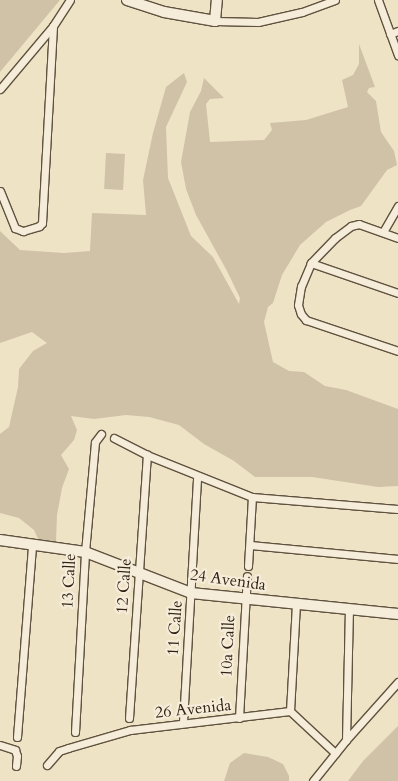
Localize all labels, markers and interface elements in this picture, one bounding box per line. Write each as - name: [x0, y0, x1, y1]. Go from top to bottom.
- street label: 13 Calle: [58, 553, 80, 609]
- street label: 12 Calle: [112, 558, 136, 614]
- street label: 24 Avenida: [189, 565, 267, 595]
- street label: 11 Calle: [163, 600, 187, 656]
- street label: 10a Calle: [217, 614, 239, 678]
- street label: 26 Avenida: [154, 695, 232, 723]

